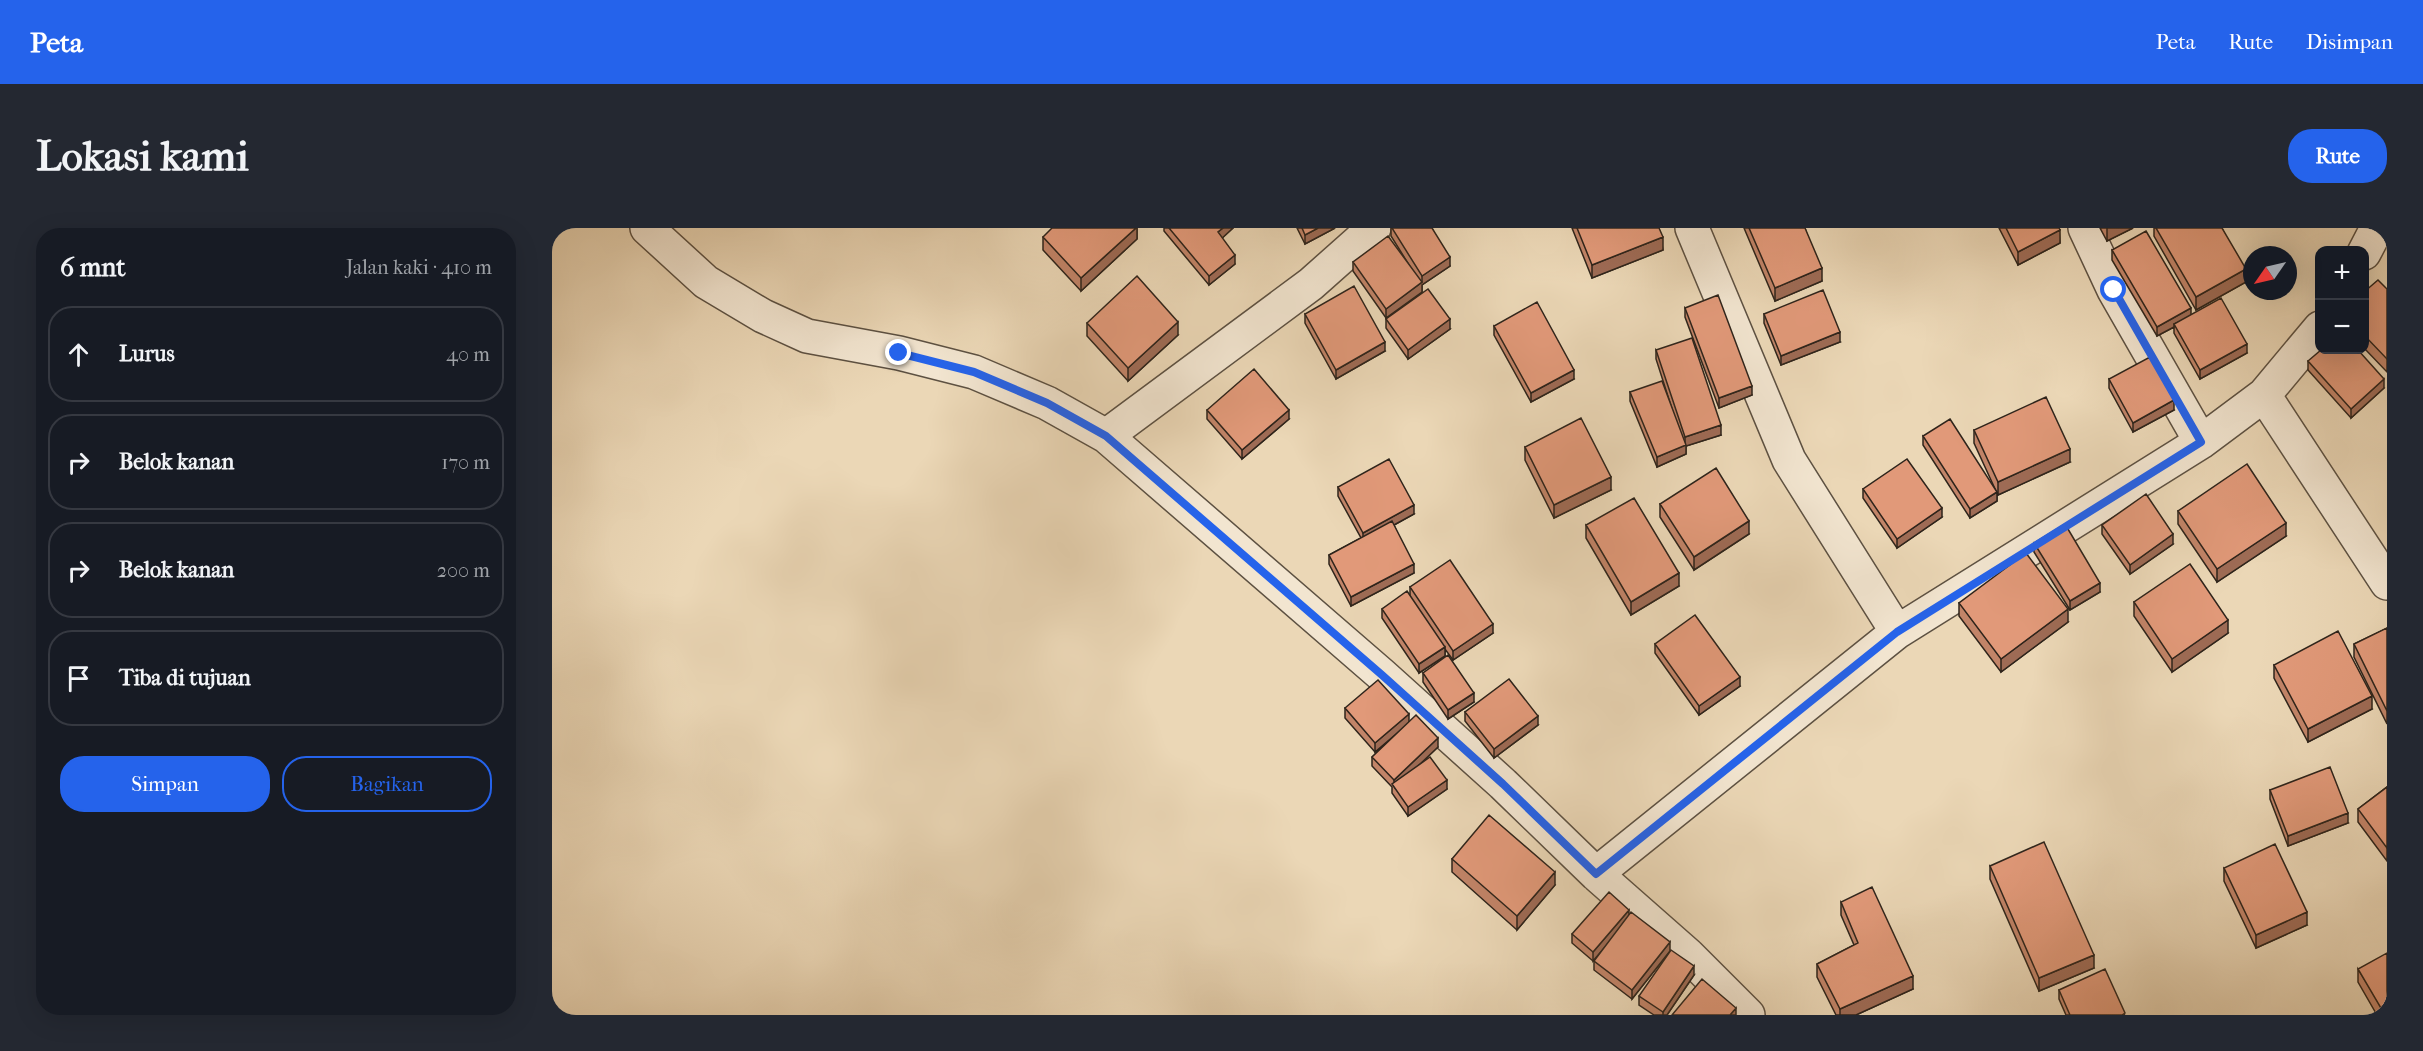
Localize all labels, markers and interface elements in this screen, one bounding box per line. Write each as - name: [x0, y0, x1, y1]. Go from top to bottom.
- text: Peta: [30, 26, 83, 59]
- text: Peta: [2156, 30, 2195, 54]
- text: Rute: [2228, 30, 2273, 54]
- text: Disimpan: [2306, 30, 2393, 54]
- button: Rute: [2288, 129, 2387, 183]
- text: Lokasi kami: [36, 132, 249, 181]
- north arrow: [2243, 246, 2297, 300]
- map controls: [2315, 246, 2369, 354]
- button: +: [2315, 246, 2369, 300]
- text: 6 mnt: [60, 252, 125, 283]
- text: Jalan kaki · 410 m: [346, 256, 492, 279]
- route start: [2100, 276, 2126, 302]
- button: −: [2315, 300, 2369, 354]
- icon: ahead: [62, 338, 95, 371]
- route end: [885, 339, 911, 365]
- text: Lurus: [119, 341, 175, 367]
- text: 40 m: [446, 343, 490, 366]
- icon: right: [62, 446, 95, 479]
- text: Belok kanan: [119, 449, 234, 475]
- text: 170 m: [441, 451, 490, 474]
- icon: right: [62, 554, 95, 587]
- text: Belok kanan: [119, 557, 234, 583]
- text: 200 m: [437, 559, 490, 582]
- icon: arrive: [62, 662, 95, 695]
- text: Tiba di tujuan: [119, 665, 251, 691]
- button: Simpan: [60, 756, 270, 812]
- button: Bagikan: [282, 756, 492, 812]

